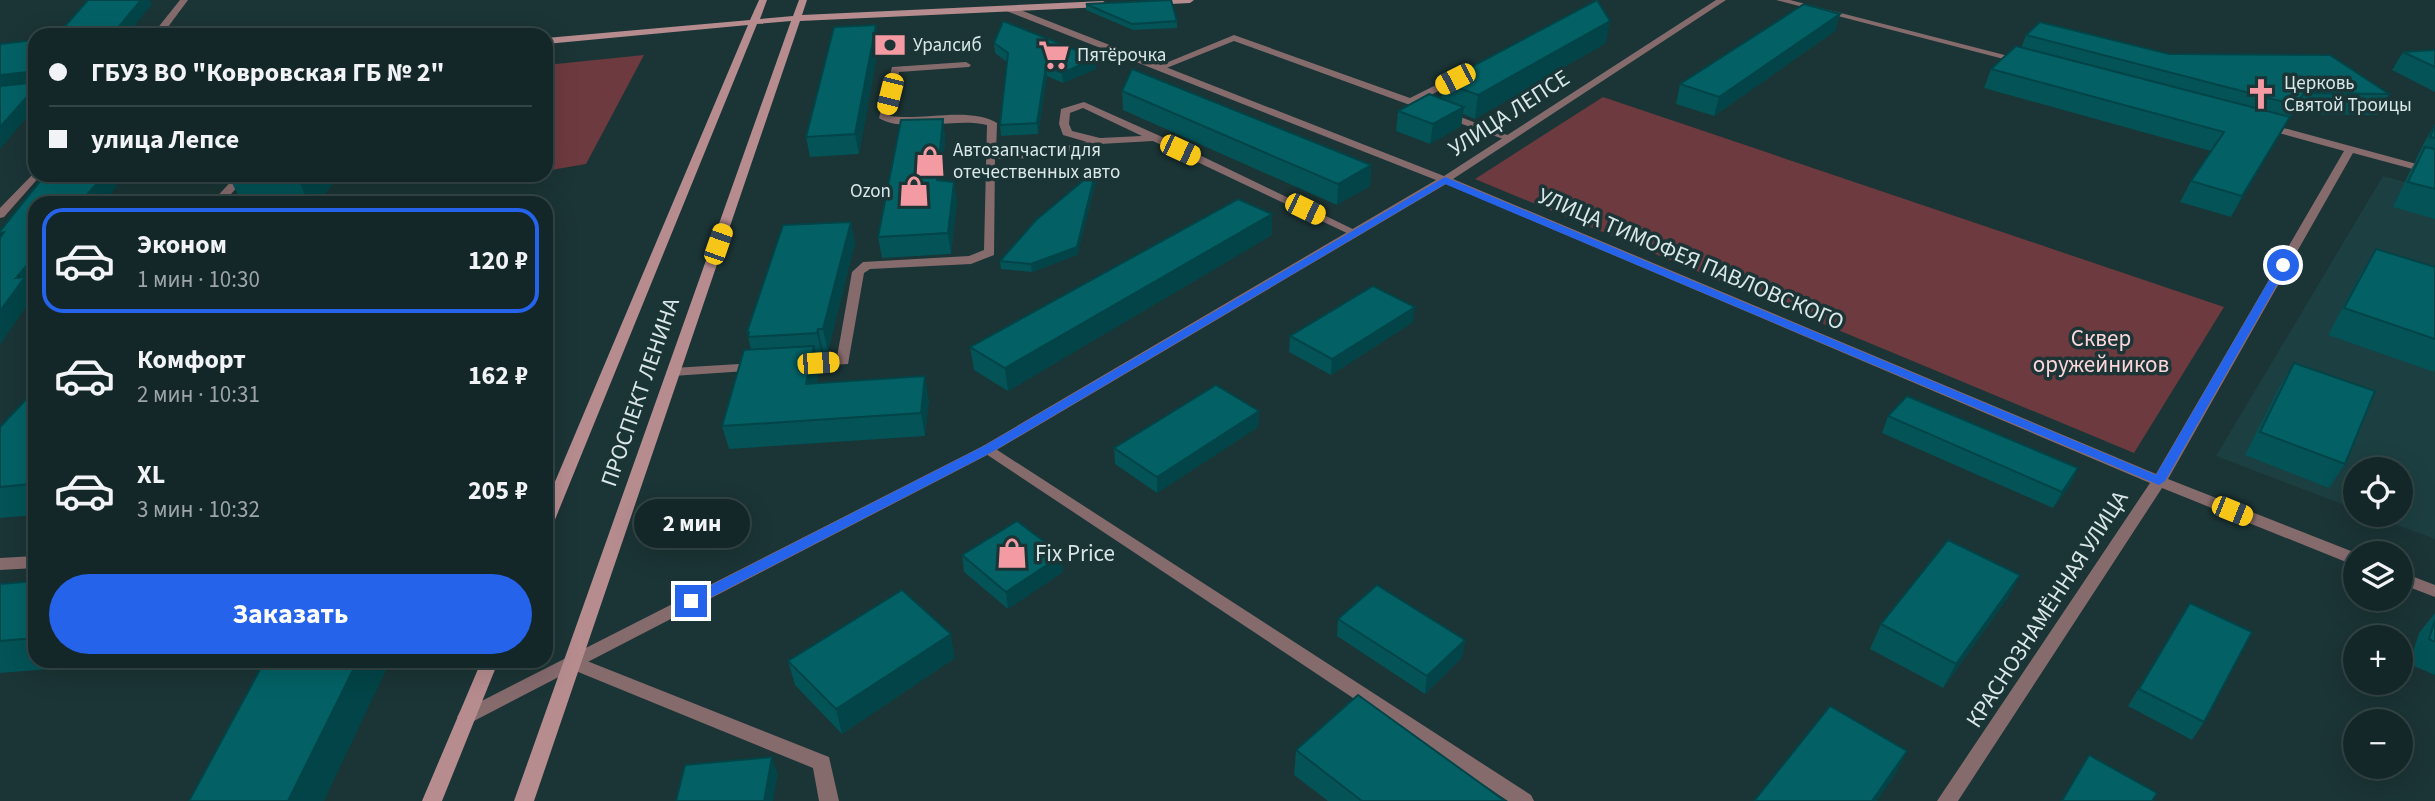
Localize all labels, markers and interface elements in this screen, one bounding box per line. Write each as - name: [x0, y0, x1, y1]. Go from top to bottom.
- bank icon: Уралсиб: [873, 28, 907, 62]
- place label: Уралсиб: [913, 32, 982, 59]
- supermarket icon: Пятёрочка: [1037, 38, 1071, 72]
- place label: Пятёрочка: [1077, 42, 1166, 69]
- text: ГБУЗ ВО "Ковровская ГБ № 2": [91, 54, 445, 91]
- car: [1432, 60, 1479, 98]
- street label: УЛИЦА ЛЕПСЕ: [1442, 61, 1576, 165]
- place label: Церковь Святой Троицы: [2284, 70, 2412, 119]
- car: [875, 71, 906, 117]
- church icon: Церковь Святой Троицы: [2244, 77, 2278, 111]
- text: улица Лепсе: [91, 121, 239, 158]
- car: [1157, 132, 1204, 168]
- place label: Автозапчасти для отечественных авто: [953, 137, 1120, 186]
- shop icon: Автозапчасти для отечественных авто: [913, 144, 947, 178]
- shop icon: Ozon: [897, 174, 931, 208]
- place label: Ozon: [850, 178, 891, 205]
- street label: УЛИЦА ТИМОФЕЯ ПАВЛОВСКОГО: [1533, 179, 1849, 339]
- car: [1282, 190, 1329, 228]
- car: [702, 221, 735, 267]
- text: Эконом: [137, 226, 227, 263]
- icon: car: [53, 229, 116, 292]
- text: 120 ₽: [468, 242, 528, 279]
- route start: [2267, 249, 2299, 281]
- text: 1 мин · 10:30: [137, 263, 260, 296]
- street label: ПРОСПЕКТ ЛЕНИНА: [592, 293, 688, 491]
- park label: Сквер оружейников: [2033, 322, 2169, 381]
- text: Комфорт: [137, 341, 246, 378]
- icon: car: [53, 344, 116, 407]
- car: [797, 351, 840, 375]
- text: 162 ₽: [468, 357, 528, 394]
- text: 2 мин · 10:31: [137, 378, 260, 411]
- text: XL: [137, 456, 165, 493]
- map controls: [2343, 457, 2413, 779]
- button: locate: [2343, 457, 2413, 527]
- icon: car: [53, 459, 116, 522]
- text: 205 ₽: [468, 472, 528, 509]
- street label: КРАСНОЗНАМЁННАЯ УЛИЦА: [1958, 484, 2136, 734]
- text: 3 мин · 10:32: [137, 493, 260, 526]
- car: [2209, 493, 2256, 529]
- callout: 2 мин: [633, 500, 749, 548]
- text: 2 мин: [663, 507, 721, 540]
- shop icon: Fix Price: [995, 536, 1029, 570]
- place label: Fix Price: [1035, 537, 1115, 570]
- button: layers: [2343, 541, 2413, 611]
- button: Заказать: [49, 574, 532, 654]
- route end: [675, 585, 707, 617]
- button: +: [2343, 625, 2413, 695]
- button: −: [2343, 709, 2413, 779]

